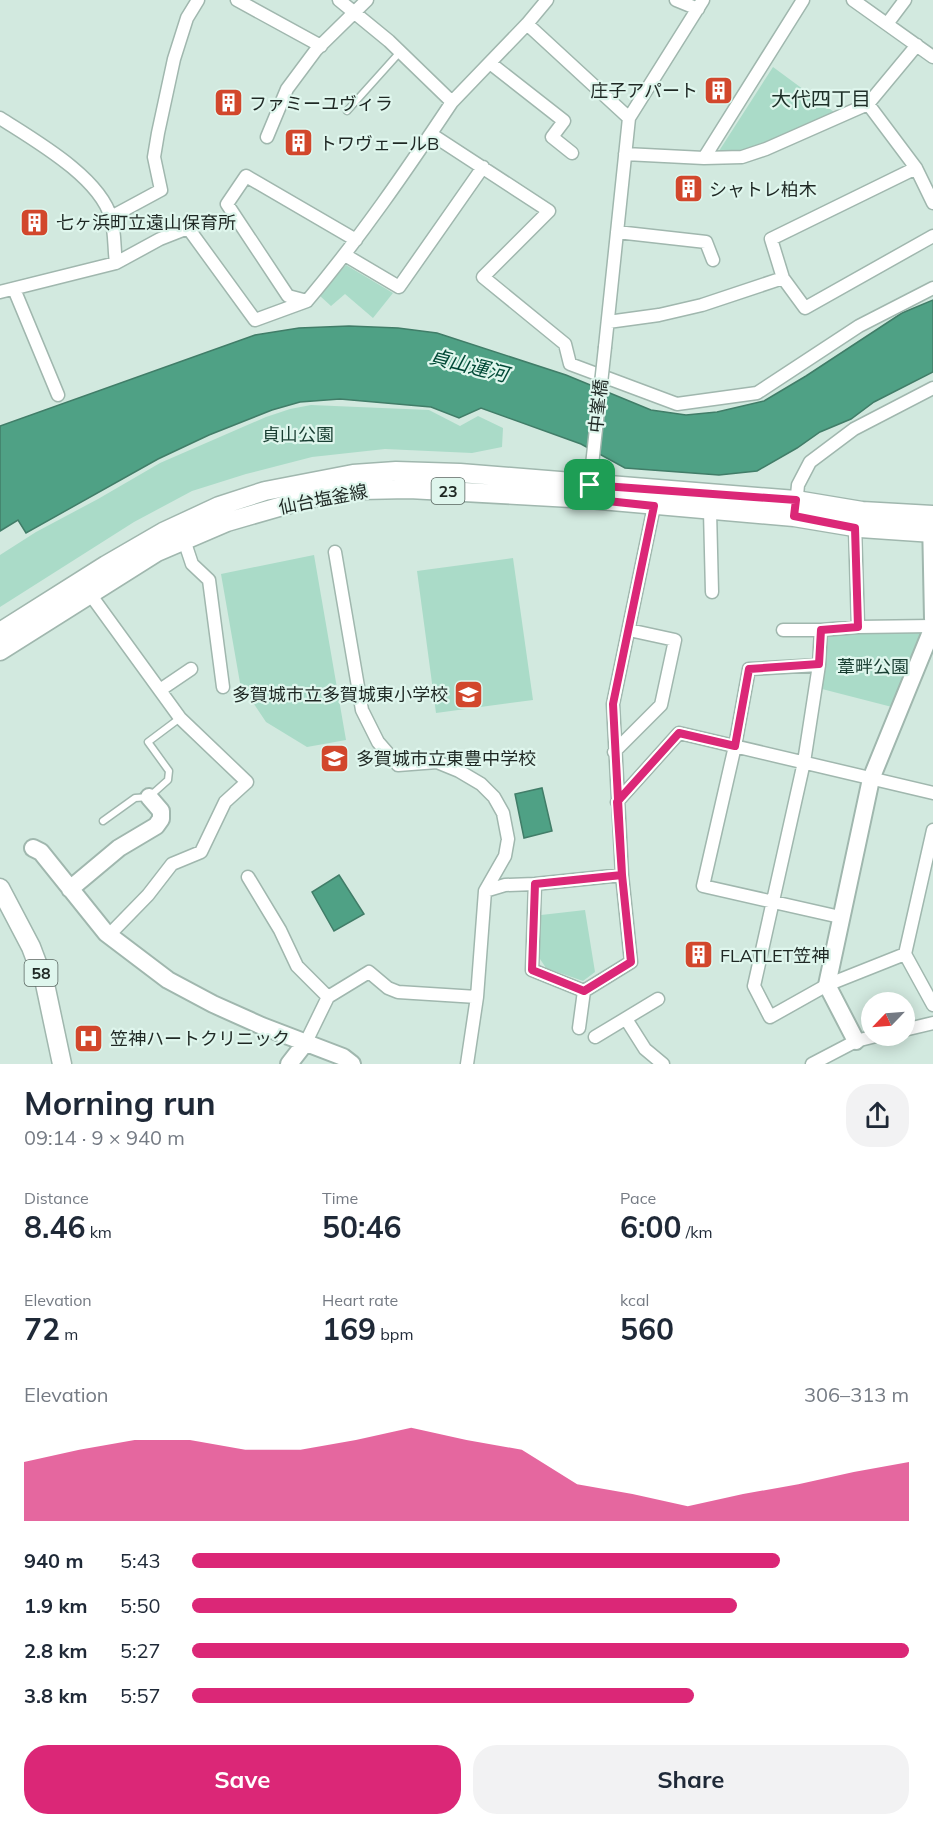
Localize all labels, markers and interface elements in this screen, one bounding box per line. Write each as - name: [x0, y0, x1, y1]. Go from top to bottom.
- building icon: 庄子アパート: [703, 74, 735, 106]
- place label: 庄子アパート: [590, 79, 698, 102]
- district label: 大代四丁目: [771, 86, 871, 111]
- building icon: ファミーユヴィラ: [212, 87, 244, 119]
- place label: ファミーユヴィラ: [249, 92, 393, 115]
- building icon: トワヴェールB: [282, 127, 314, 159]
- place label: トワヴェールB: [319, 132, 439, 155]
- building icon: シャトレ柏木: [672, 173, 704, 205]
- place label: シャトレ柏木: [709, 178, 817, 201]
- building icon: 七ヶ浜町立遠山保育所: [19, 206, 51, 238]
- place label: 七ヶ浜町立遠山保育所: [56, 211, 236, 234]
- water label: 貞山運河: [427, 343, 515, 388]
- street label: 中峯橋: [584, 378, 612, 434]
- park label: 貞山公園: [262, 423, 334, 446]
- pin: [564, 459, 615, 510]
- icon: arrive: [573, 468, 606, 501]
- road number: 23: [432, 478, 464, 504]
- street label: 仙台塩釜線: [277, 479, 369, 519]
- park label: 葦畔公園: [837, 655, 909, 678]
- school or university icon: 多賀城市立多賀城東小学校: [453, 678, 485, 710]
- place label: 多賀城市立多賀城東小学校: [232, 683, 448, 706]
- school or university icon: 多賀城市立東豊中学校: [319, 742, 351, 774]
- place label: 多賀城市立東豊中学校: [356, 747, 536, 770]
- building icon: FLATLET笠神: [683, 939, 715, 971]
- place label: FLATLET笠神: [720, 944, 829, 967]
- road number: 58: [24, 960, 57, 986]
- north arrow: [861, 992, 915, 1046]
- map controls: [861, 992, 915, 1046]
- hospital icon: 笠神ハートクリニック: [73, 1022, 105, 1054]
- place label: 笠神ハートクリニック: [110, 1027, 290, 1050]
- text: Morning run: [24, 1082, 216, 1123]
- button: share: [846, 1084, 909, 1147]
- text: 09:14 · 9 × 940 m: [24, 1125, 185, 1150]
- text: Distance: [24, 1188, 89, 1208]
- text: Time: [322, 1188, 358, 1208]
- text: Pace: [620, 1188, 656, 1208]
- text: 8.46: [24, 1208, 85, 1246]
- text: 50:46: [322, 1208, 401, 1246]
- text: 6:00: [620, 1208, 681, 1246]
- text: km: [85, 1222, 112, 1242]
- text: /km: [681, 1222, 712, 1242]
- text: Elevation: [24, 1290, 92, 1310]
- text: Heart rate: [322, 1290, 398, 1310]
- text: kcal: [620, 1290, 649, 1310]
- text: 72: [24, 1310, 60, 1348]
- text: 169: [322, 1310, 376, 1348]
- text: 560: [620, 1310, 674, 1348]
- text: m: [60, 1324, 78, 1344]
- text: bpm: [376, 1324, 413, 1344]
- text: Elevation: [24, 1382, 109, 1407]
- text: 306–313 m: [804, 1382, 909, 1407]
- text: 940 m: [24, 1548, 83, 1573]
- text: 5:43: [120, 1548, 161, 1573]
- text: 1.9 km: [24, 1593, 87, 1618]
- text: 5:50: [120, 1593, 161, 1618]
- text: 2.8 km: [24, 1638, 87, 1663]
- text: 5:27: [120, 1638, 161, 1663]
- text: 3.8 km: [24, 1683, 87, 1708]
- text: 5:57: [120, 1683, 161, 1708]
- button: Save: [24, 1745, 461, 1814]
- button: Share: [473, 1745, 909, 1814]

